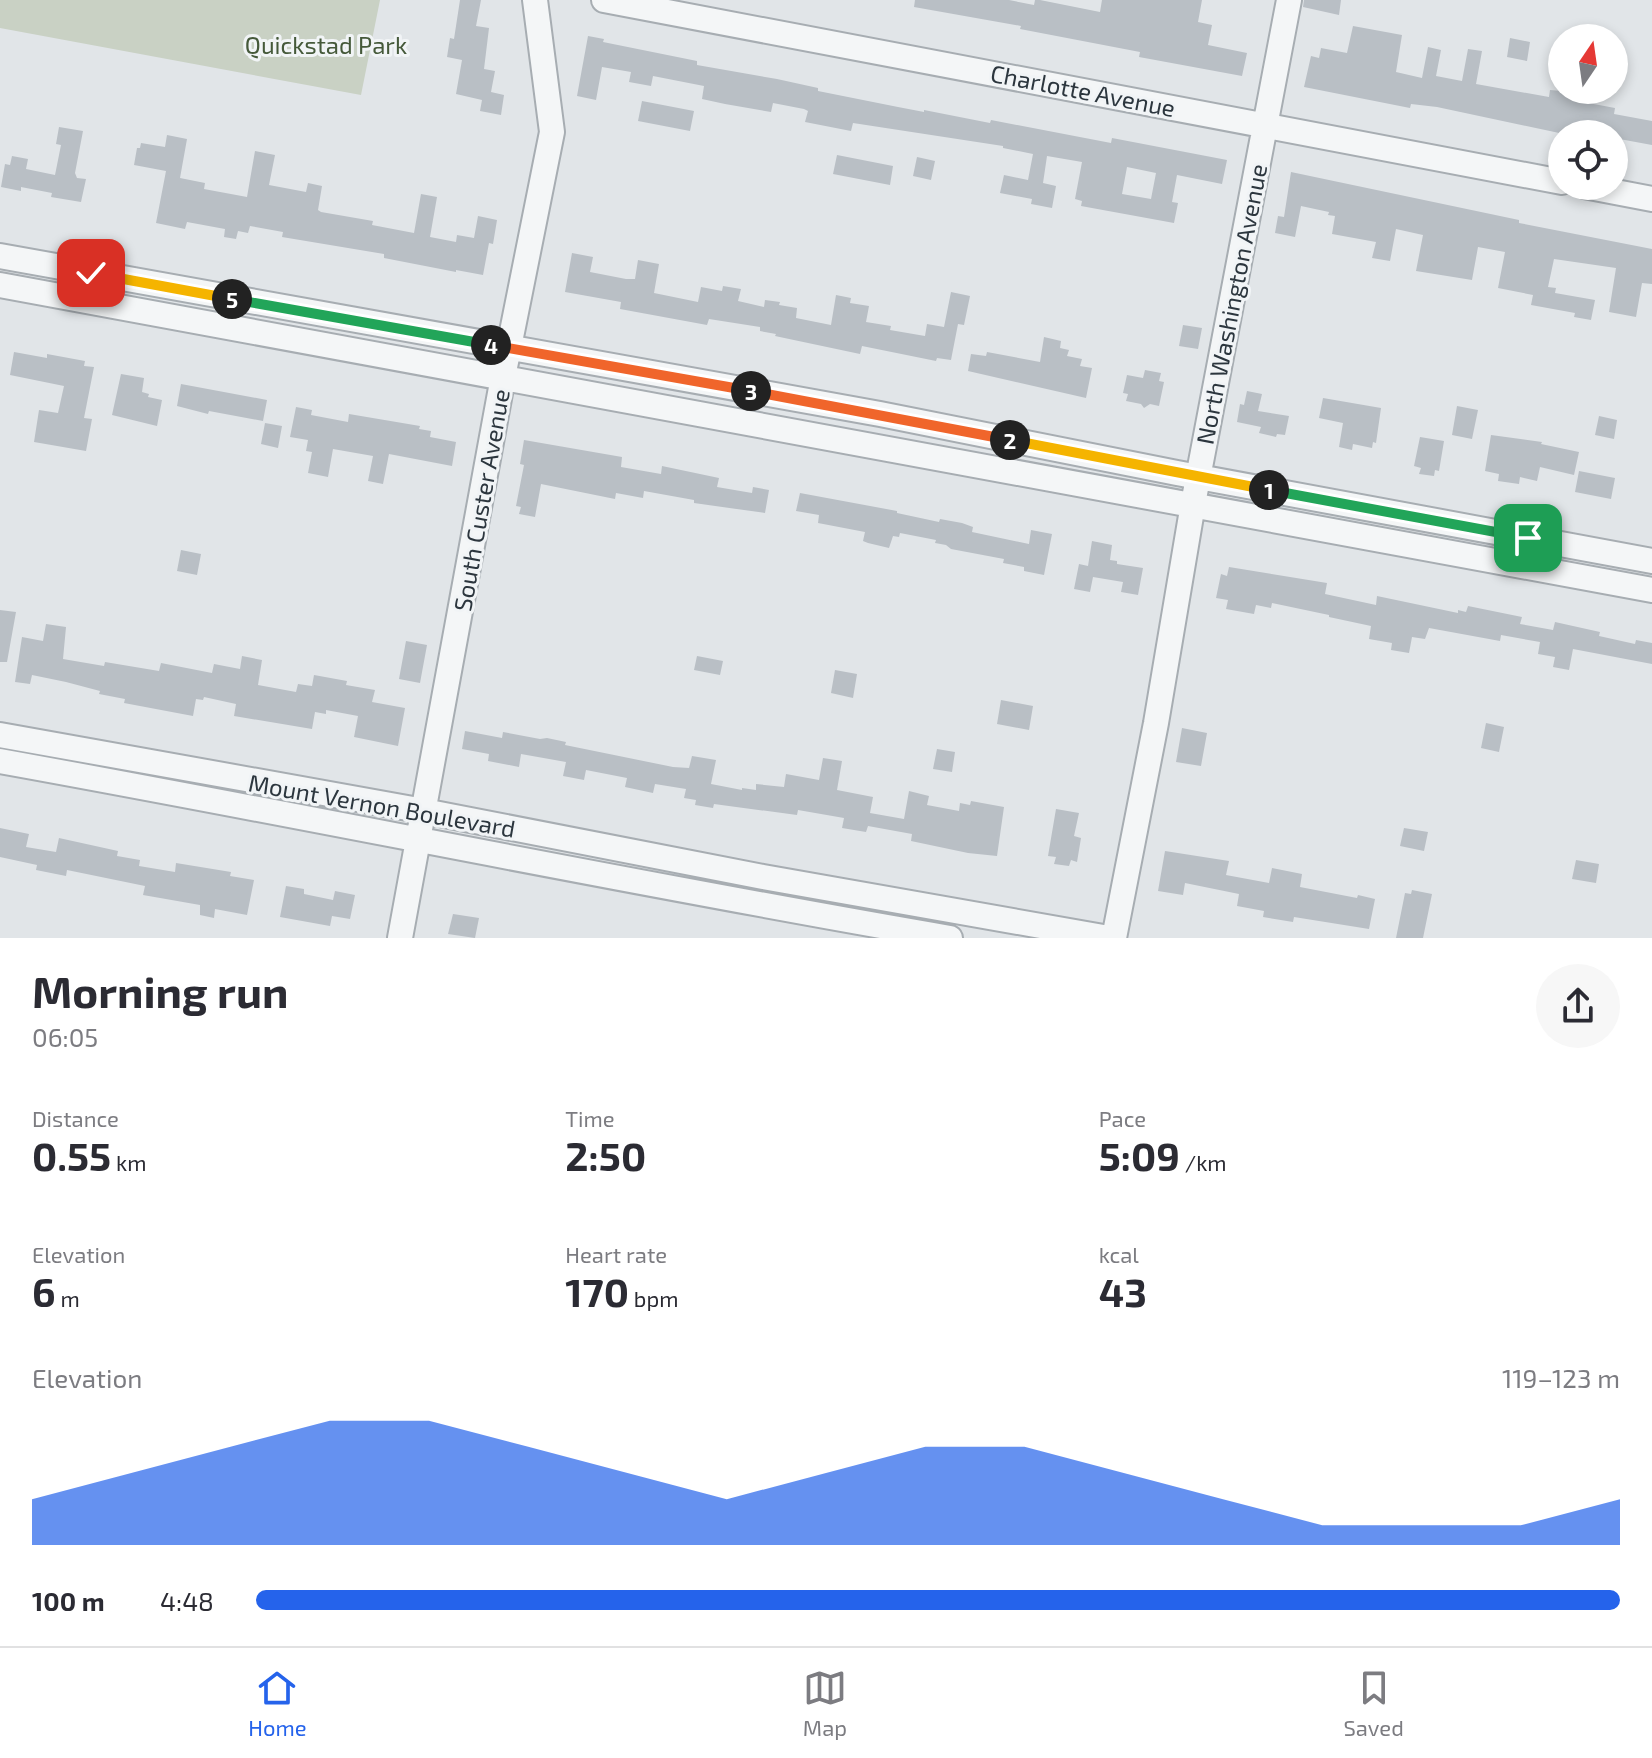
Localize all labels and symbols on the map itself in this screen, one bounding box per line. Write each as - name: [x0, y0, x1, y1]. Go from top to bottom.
- north arrow: [1548, 24, 1628, 104]
- park label: Quickstad Park: [245, 30, 407, 59]
- street label: Charlotte Avenue: [988, 58, 1178, 122]
- street label: North Washington Avenue: [1190, 161, 1272, 447]
- pin: [57, 239, 125, 307]
- pin: 5: [212, 279, 252, 319]
- pin: 4: [471, 325, 511, 365]
- pin: 3: [731, 371, 771, 411]
- street label: South Custer Avenue: [447, 387, 515, 613]
- pin: 2: [990, 420, 1030, 460]
- pin: 1: [1249, 470, 1289, 510]
- pin: [1494, 504, 1562, 572]
- street label: Mount Vernon Boulevard: [246, 767, 518, 843]

